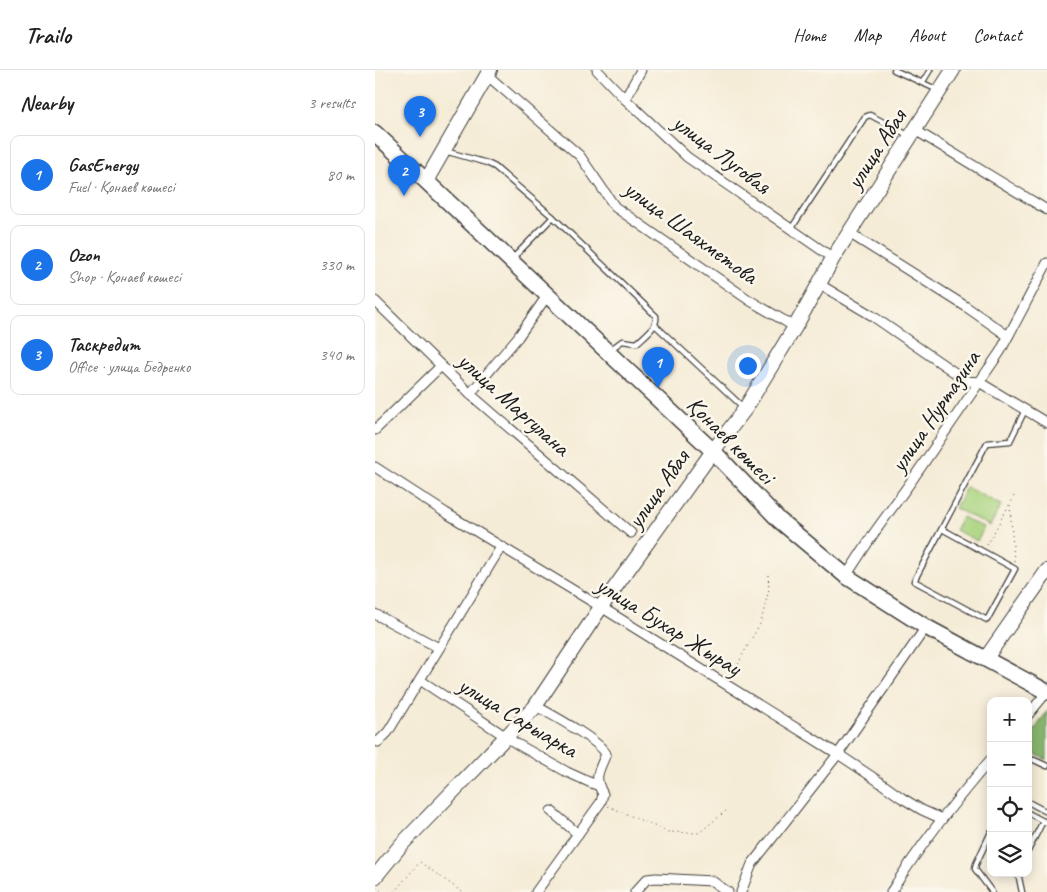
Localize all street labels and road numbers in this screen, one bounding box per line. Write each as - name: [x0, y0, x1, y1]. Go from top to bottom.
- street label: улица Абая: [838, 102, 914, 196]
- street label: улица Луговая: [665, 106, 778, 201]
- street label: улица Шаяхметова: [617, 172, 765, 291]
- street label: улица Нуртазина: [882, 343, 988, 479]
- street label: улица Маргулана: [450, 344, 578, 463]
- street label: Қонаев көшесі: [681, 390, 783, 492]
- street label: улица Абая: [619, 443, 697, 536]
- street label: улица Бухар Жырау: [589, 569, 748, 683]
- street label: улица Сарыарка: [451, 669, 584, 765]

